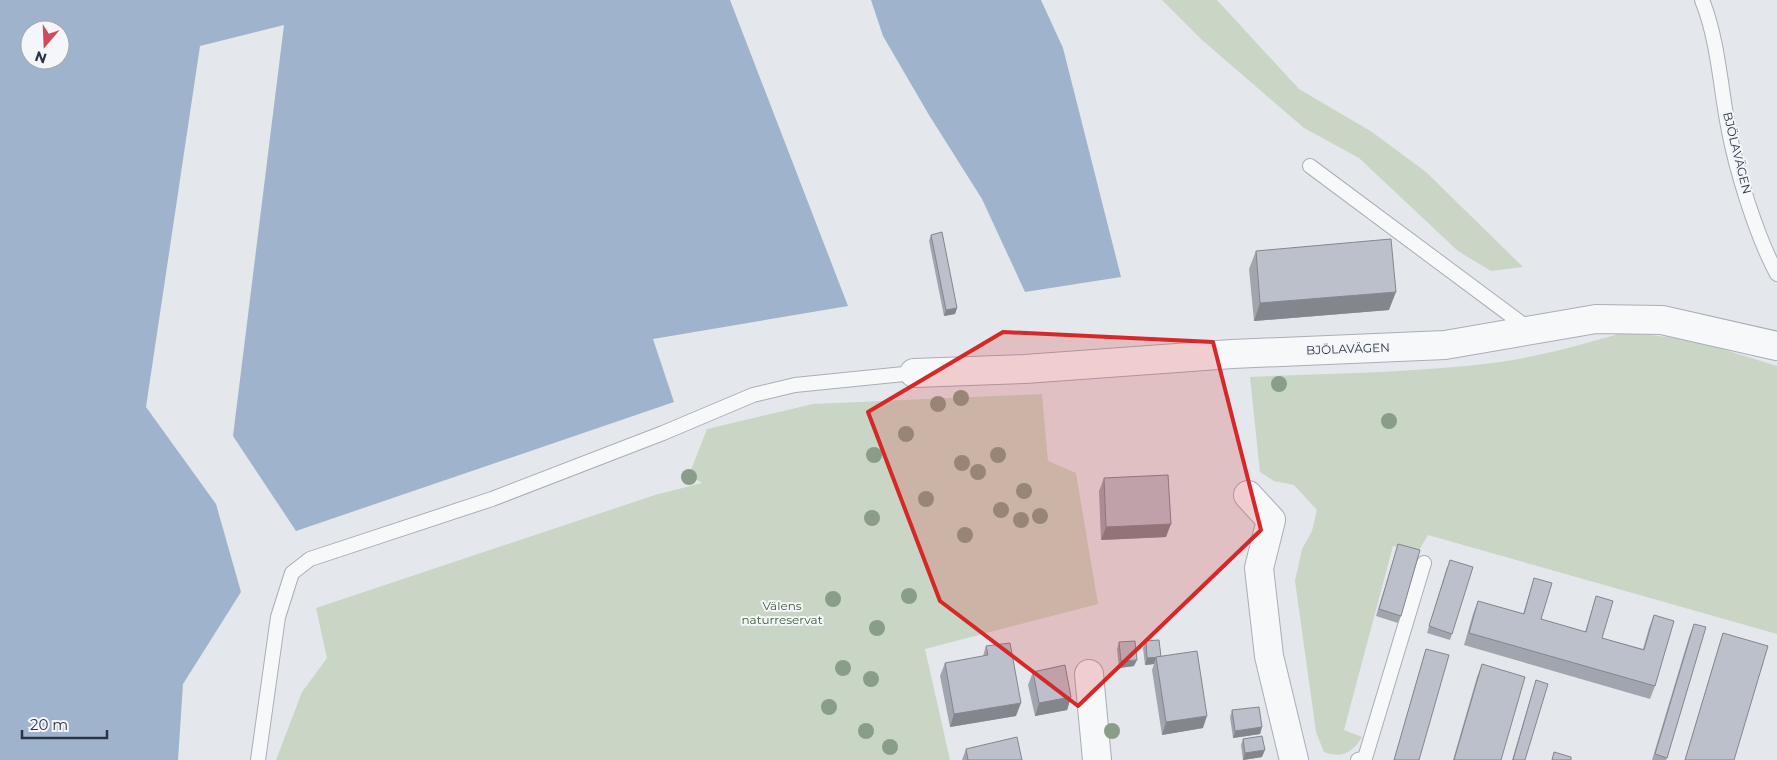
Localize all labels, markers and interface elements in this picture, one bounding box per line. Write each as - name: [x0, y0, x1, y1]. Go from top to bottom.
- north arrow: [20, 20, 70, 70]
- text: N: [32, 47, 49, 68]
- street label: BJÖLAVÄGEN: [1720, 110, 1755, 195]
- street label: BJÖLAVÄGEN: [1306, 340, 1390, 357]
- park label: Välens naturreservat: [741, 598, 823, 627]
- scale bar: [22, 708, 108, 740]
- text: 20 m: [30, 715, 68, 734]

